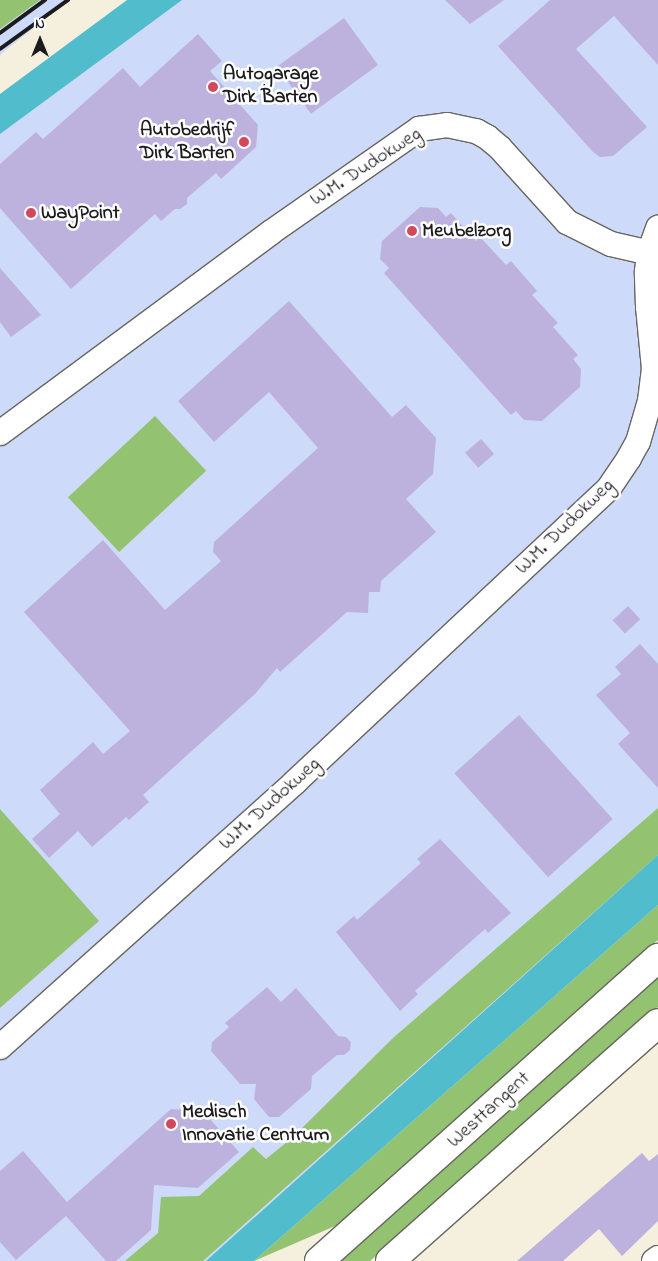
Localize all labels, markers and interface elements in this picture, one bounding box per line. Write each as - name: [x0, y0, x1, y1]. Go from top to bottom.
- text: N: [35, 14, 45, 35]
- north arrow: [15, 15, 65, 65]
- place label: Autogarage Dirk Barten: [223, 63, 319, 110]
- marker: Autogarage Dirk Barten: [207, 81, 219, 93]
- place label: Autobedrijf Dirk Barten: [140, 118, 234, 165]
- street label: W.M. Dudokweg: [306, 122, 426, 212]
- marker: Autobedrijf Dirk Barten: [238, 136, 250, 148]
- place label: WayPoint: [41, 201, 119, 225]
- marker: WayPoint: [25, 207, 37, 219]
- place label: Meubelzorg: [422, 219, 511, 243]
- marker: Meubelzorg: [406, 225, 418, 237]
- street label: W.M. Dudokweg: [511, 474, 619, 580]
- street label: W.M. Dudokweg: [215, 752, 325, 856]
- street label: Westtangent: [443, 1067, 535, 1153]
- place label: Medisch Innovatie Centrum: [182, 1100, 329, 1147]
- marker: Medisch Innovatie Centrum: [164, 1117, 178, 1131]

